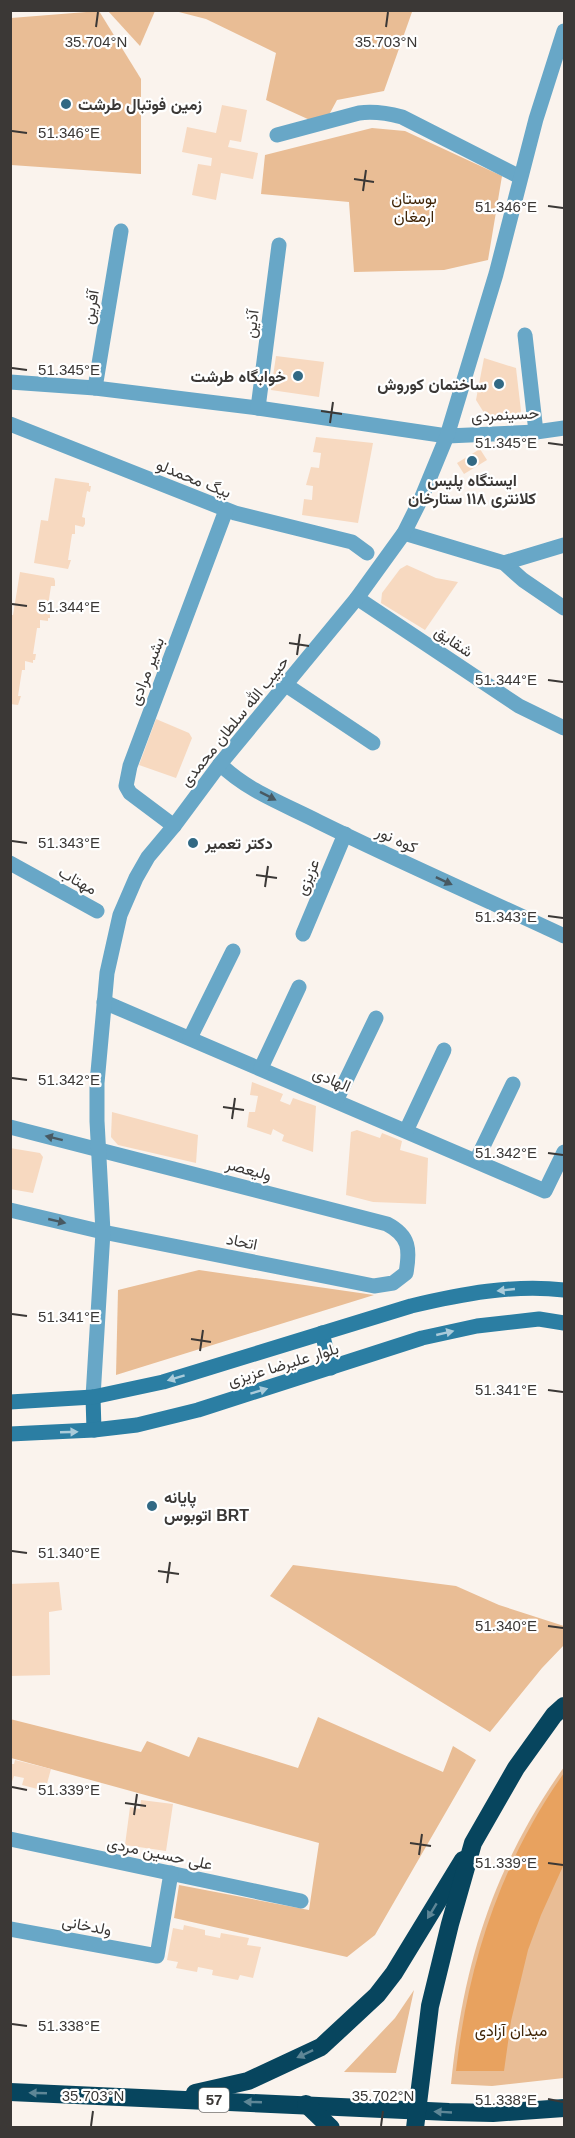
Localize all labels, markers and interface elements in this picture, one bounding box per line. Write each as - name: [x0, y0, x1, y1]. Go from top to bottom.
- text: 35.704°N: [65, 33, 127, 50]
- text: 35.703°N: [355, 33, 417, 50]
- place label: زمین فوتبال طرشت: [78, 96, 202, 115]
- marker: زمین فوتبال طرشت: [59, 97, 73, 111]
- text: 51.346°E: [38, 124, 100, 141]
- park label: بوستان ارمغان: [391, 190, 437, 227]
- text: 51.346°E: [475, 198, 537, 215]
- street label: آفرین: [79, 287, 104, 326]
- street label: آذین: [241, 308, 264, 339]
- text: 51.345°E: [38, 361, 100, 378]
- place label: خوابگاه طرشت: [191, 368, 286, 387]
- marker: خوابگاه طرشت: [291, 369, 305, 383]
- place label: ساختمان کوروش: [377, 376, 487, 395]
- marker: ساختمان کوروش: [492, 377, 506, 391]
- street label: حسینمردی: [470, 404, 540, 427]
- text: 51.345°E: [475, 434, 537, 451]
- marker: ایستگاه پلیس کلانتری ۱۱۸ ستارخان: [465, 454, 479, 468]
- street label: بیگ محمدلو: [153, 456, 234, 503]
- place label: ایستگاه پلیس کلانتری ۱۱۸ ستارخان: [408, 472, 536, 509]
- text: 51.344°E: [38, 598, 100, 615]
- street label: شقایق: [430, 623, 476, 662]
- street label: بشیر مرادی: [126, 635, 169, 708]
- street label: حبیب الله سلطان محمدی: [176, 652, 294, 791]
- text: 51.344°E: [475, 671, 537, 688]
- one-way arrow: [260, 792, 277, 801]
- street label: کوه نور: [372, 822, 420, 858]
- text: 51.343°E: [38, 834, 100, 851]
- place label: دکتر تعمیر: [204, 835, 273, 854]
- marker: دکتر تعمیر: [186, 836, 200, 850]
- street label: عزیزی: [292, 857, 324, 899]
- street label: مهتاب: [55, 863, 100, 900]
- one-way arrow: [436, 876, 453, 885]
- text: 51.343°E: [475, 908, 537, 925]
- street label: الهادی: [310, 1064, 353, 1097]
- text: 51.342°E: [38, 1071, 100, 1088]
- one-way arrow: [45, 1132, 64, 1142]
- text: 51.342°E: [475, 1144, 537, 1161]
- street label: ولیعصر: [223, 1155, 274, 1186]
- one-way arrow: [48, 1216, 66, 1226]
- street label: اتحاد: [225, 1230, 259, 1253]
- one-way arrow: [497, 1285, 516, 1295]
- text: 51.341°E: [38, 1308, 100, 1325]
- one-way arrow: [436, 1328, 455, 1337]
- street label: بلوار علیرضا عزیزی: [226, 1340, 341, 1391]
- one-way arrow: [167, 1374, 185, 1383]
- text: 51.341°E: [475, 1381, 537, 1398]
- one-way arrow: [250, 1385, 268, 1395]
- one-way arrow: [59, 1427, 78, 1436]
- place label: پایانه اتوبوس BRT: [164, 1489, 249, 1526]
- marker: پایانه اتوبوس BRT: [145, 1499, 159, 1513]
- text: 51.340°E: [38, 1544, 100, 1561]
- text: 51.340°E: [475, 1617, 537, 1634]
- text: 51.339°E: [38, 1781, 100, 1798]
- street label: علی حسین مردی: [105, 1834, 214, 1875]
- text: 51.339°E: [475, 1854, 537, 1871]
- one-way arrow: [427, 1903, 438, 1919]
- street label: ولدخانی: [60, 1912, 113, 1941]
- text: 51.338°E: [38, 2017, 100, 2034]
- park label: میدان آزادی: [475, 2022, 547, 2041]
- one-way arrow: [296, 2050, 313, 2059]
- text: 35.703°N: [62, 2087, 124, 2104]
- text: 35.702°N: [352, 2087, 414, 2104]
- one-way arrow: [28, 2088, 47, 2098]
- road number: 57: [199, 2088, 229, 2112]
- text: 51.338°E: [475, 2091, 537, 2108]
- one-way arrow: [244, 2097, 263, 2106]
- one-way arrow: [434, 2107, 453, 2116]

